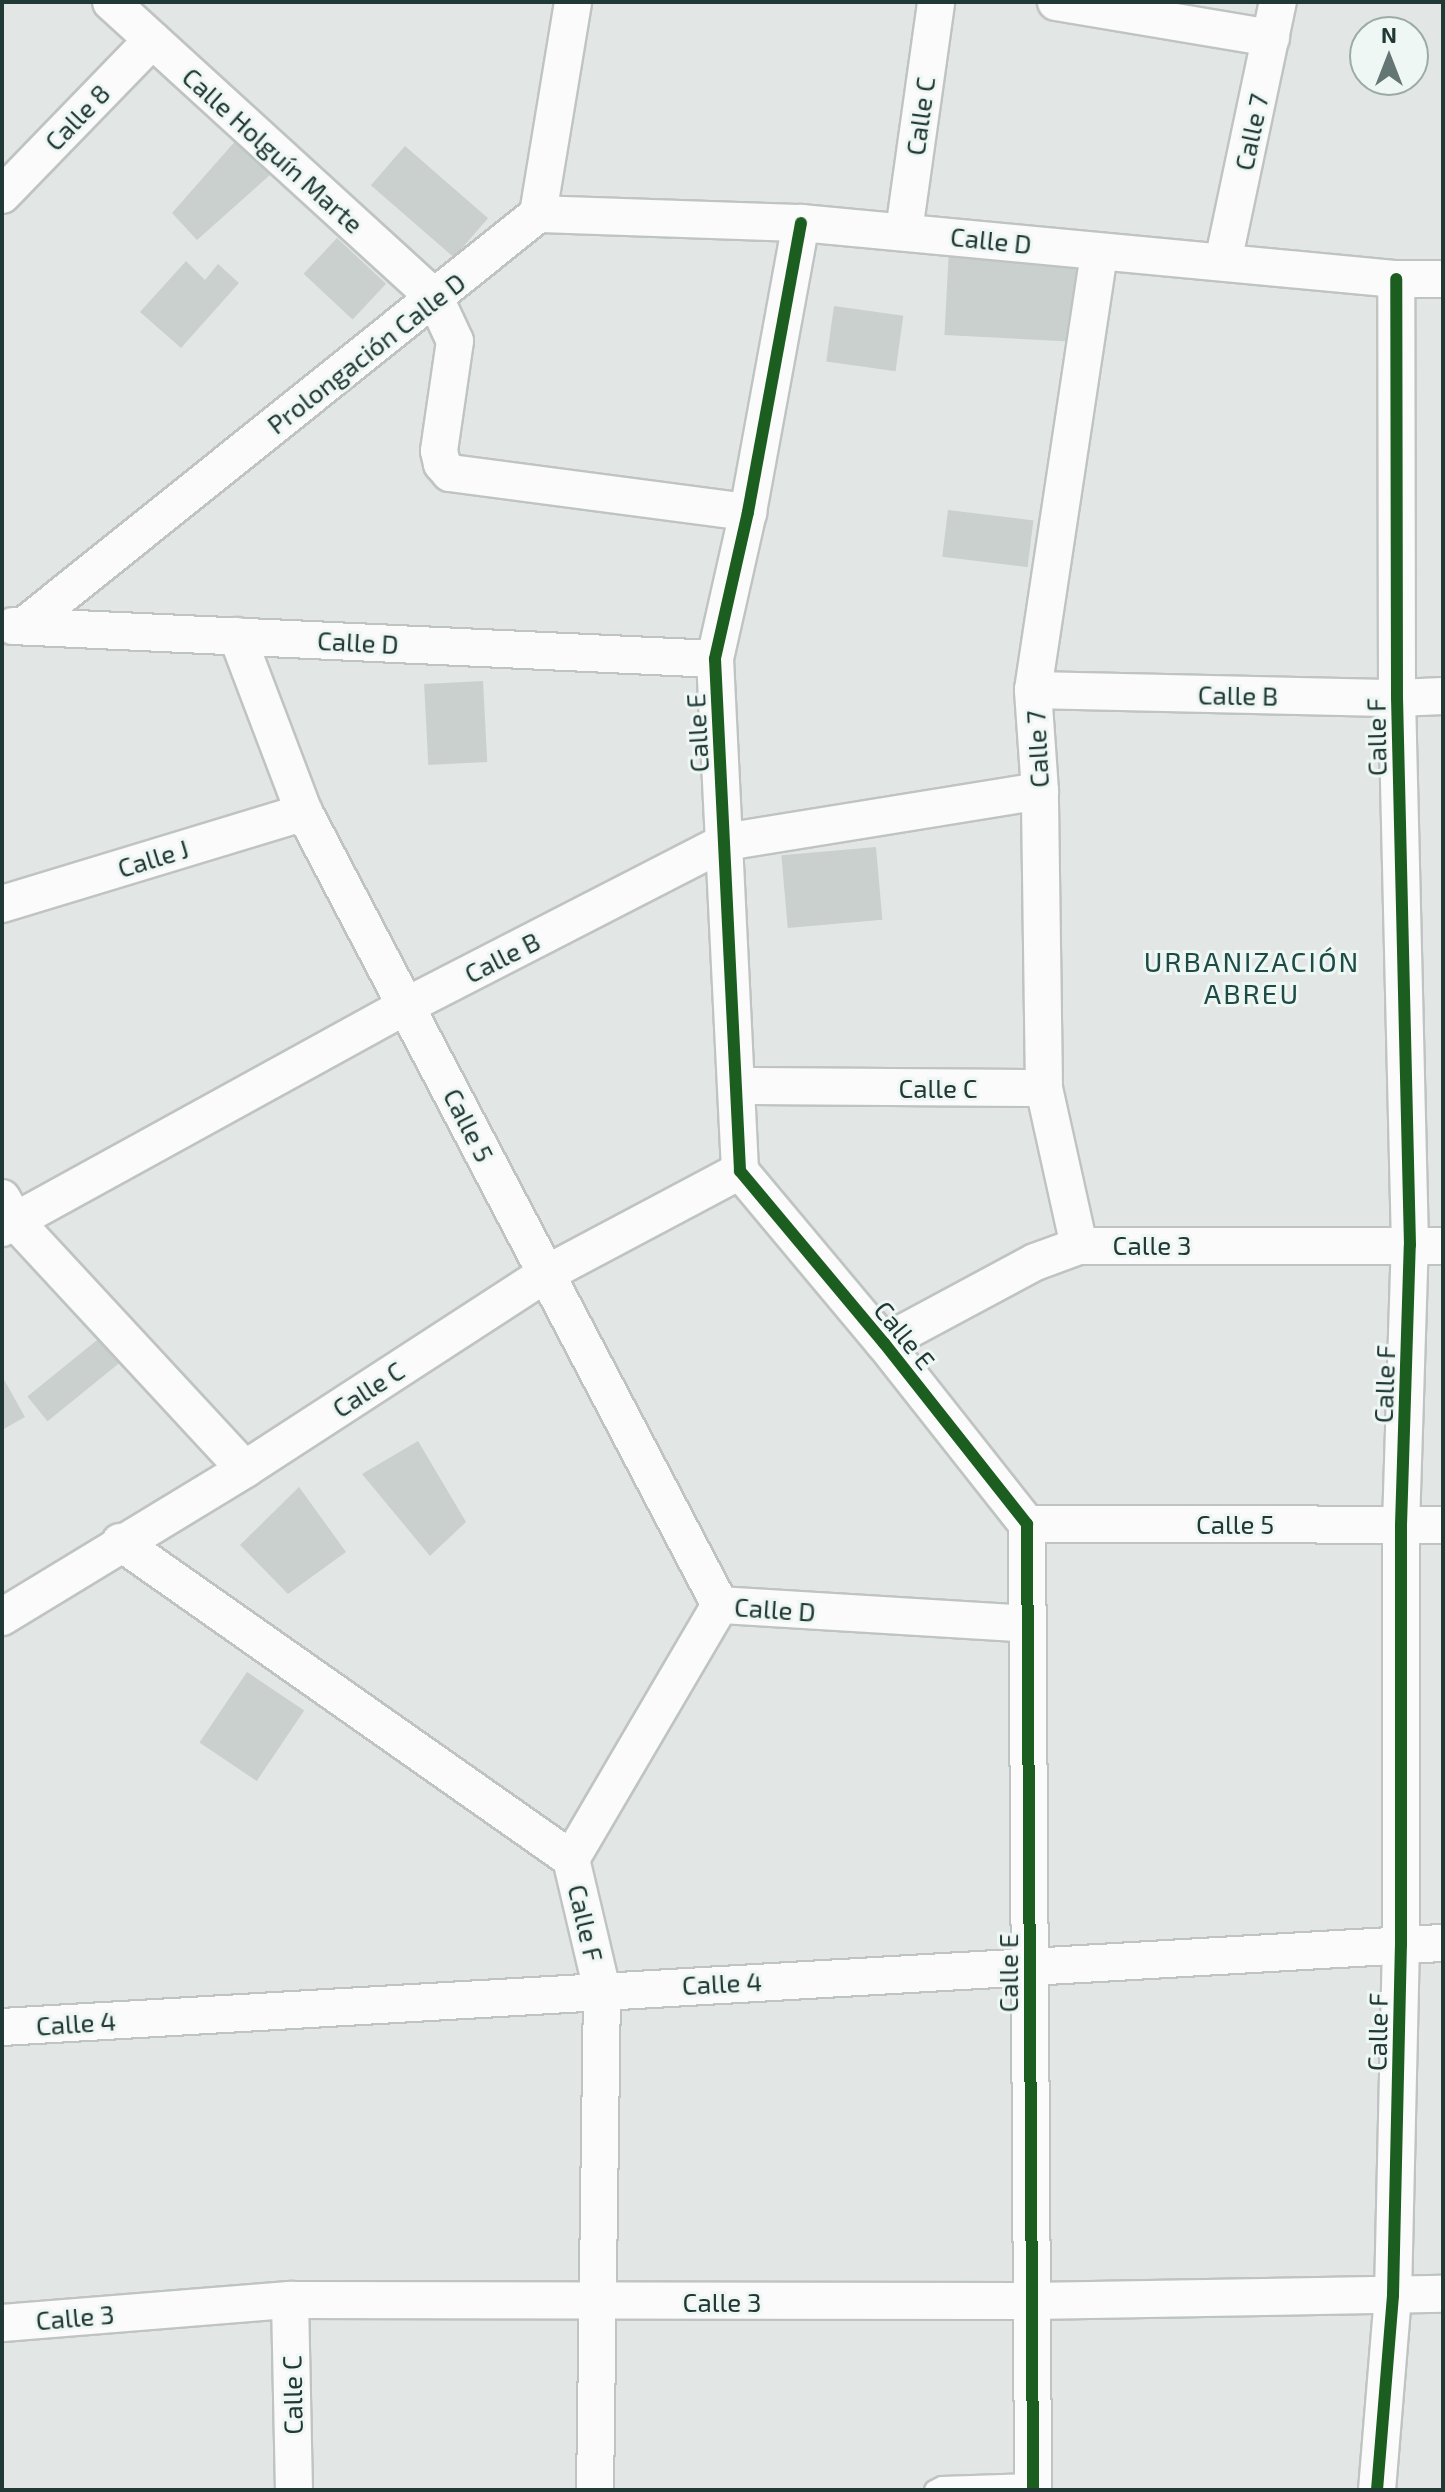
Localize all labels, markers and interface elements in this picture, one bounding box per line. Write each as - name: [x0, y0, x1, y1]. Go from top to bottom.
- north arrow: [1349, 16, 1429, 96]
- text: N: [1381, 21, 1397, 47]
- street label: Calle Holguín Marte: [176, 61, 370, 239]
- street label: Calle C: [899, 75, 941, 157]
- street label: Calle 8: [38, 77, 116, 157]
- street label: Calle 7: [1228, 91, 1274, 173]
- street label: Calle D: [949, 220, 1033, 260]
- street label: Prolongación Calle D: [261, 266, 471, 440]
- street label: Calle D: [316, 624, 400, 660]
- street label: Calle B: [1198, 679, 1278, 711]
- street label: Calle E: [679, 693, 715, 773]
- street label: Calle F: [1360, 698, 1392, 776]
- street label: Calle 7: [1019, 709, 1055, 789]
- street label: Calle J: [113, 832, 193, 884]
- street label: Calle B: [459, 925, 545, 989]
- district label: URBANIZACIÓN ABREU: [1144, 944, 1360, 1010]
- street label: Calle C: [898, 1072, 978, 1104]
- street label: Calle 5: [437, 1083, 501, 1167]
- street label: Calle 3: [1113, 1229, 1191, 1261]
- street label: Calle E: [868, 1295, 942, 1375]
- street label: Calle F: [1367, 1344, 1401, 1424]
- street label: Calle C: [326, 1354, 410, 1424]
- street label: Calle 5: [1196, 1508, 1274, 1540]
- street label: Calle D: [733, 1591, 817, 1627]
- street label: Calle F: [562, 1881, 610, 1965]
- street label: Calle E: [992, 1934, 1024, 2012]
- street label: Calle 4: [681, 1965, 763, 2001]
- street label: Calle F: [1361, 1993, 1393, 2071]
- street label: Calle 4: [35, 2005, 117, 2041]
- street label: Calle 3: [683, 2286, 761, 2318]
- street label: Calle 3: [34, 2298, 116, 2336]
- street label: Calle C: [276, 2355, 308, 2435]

